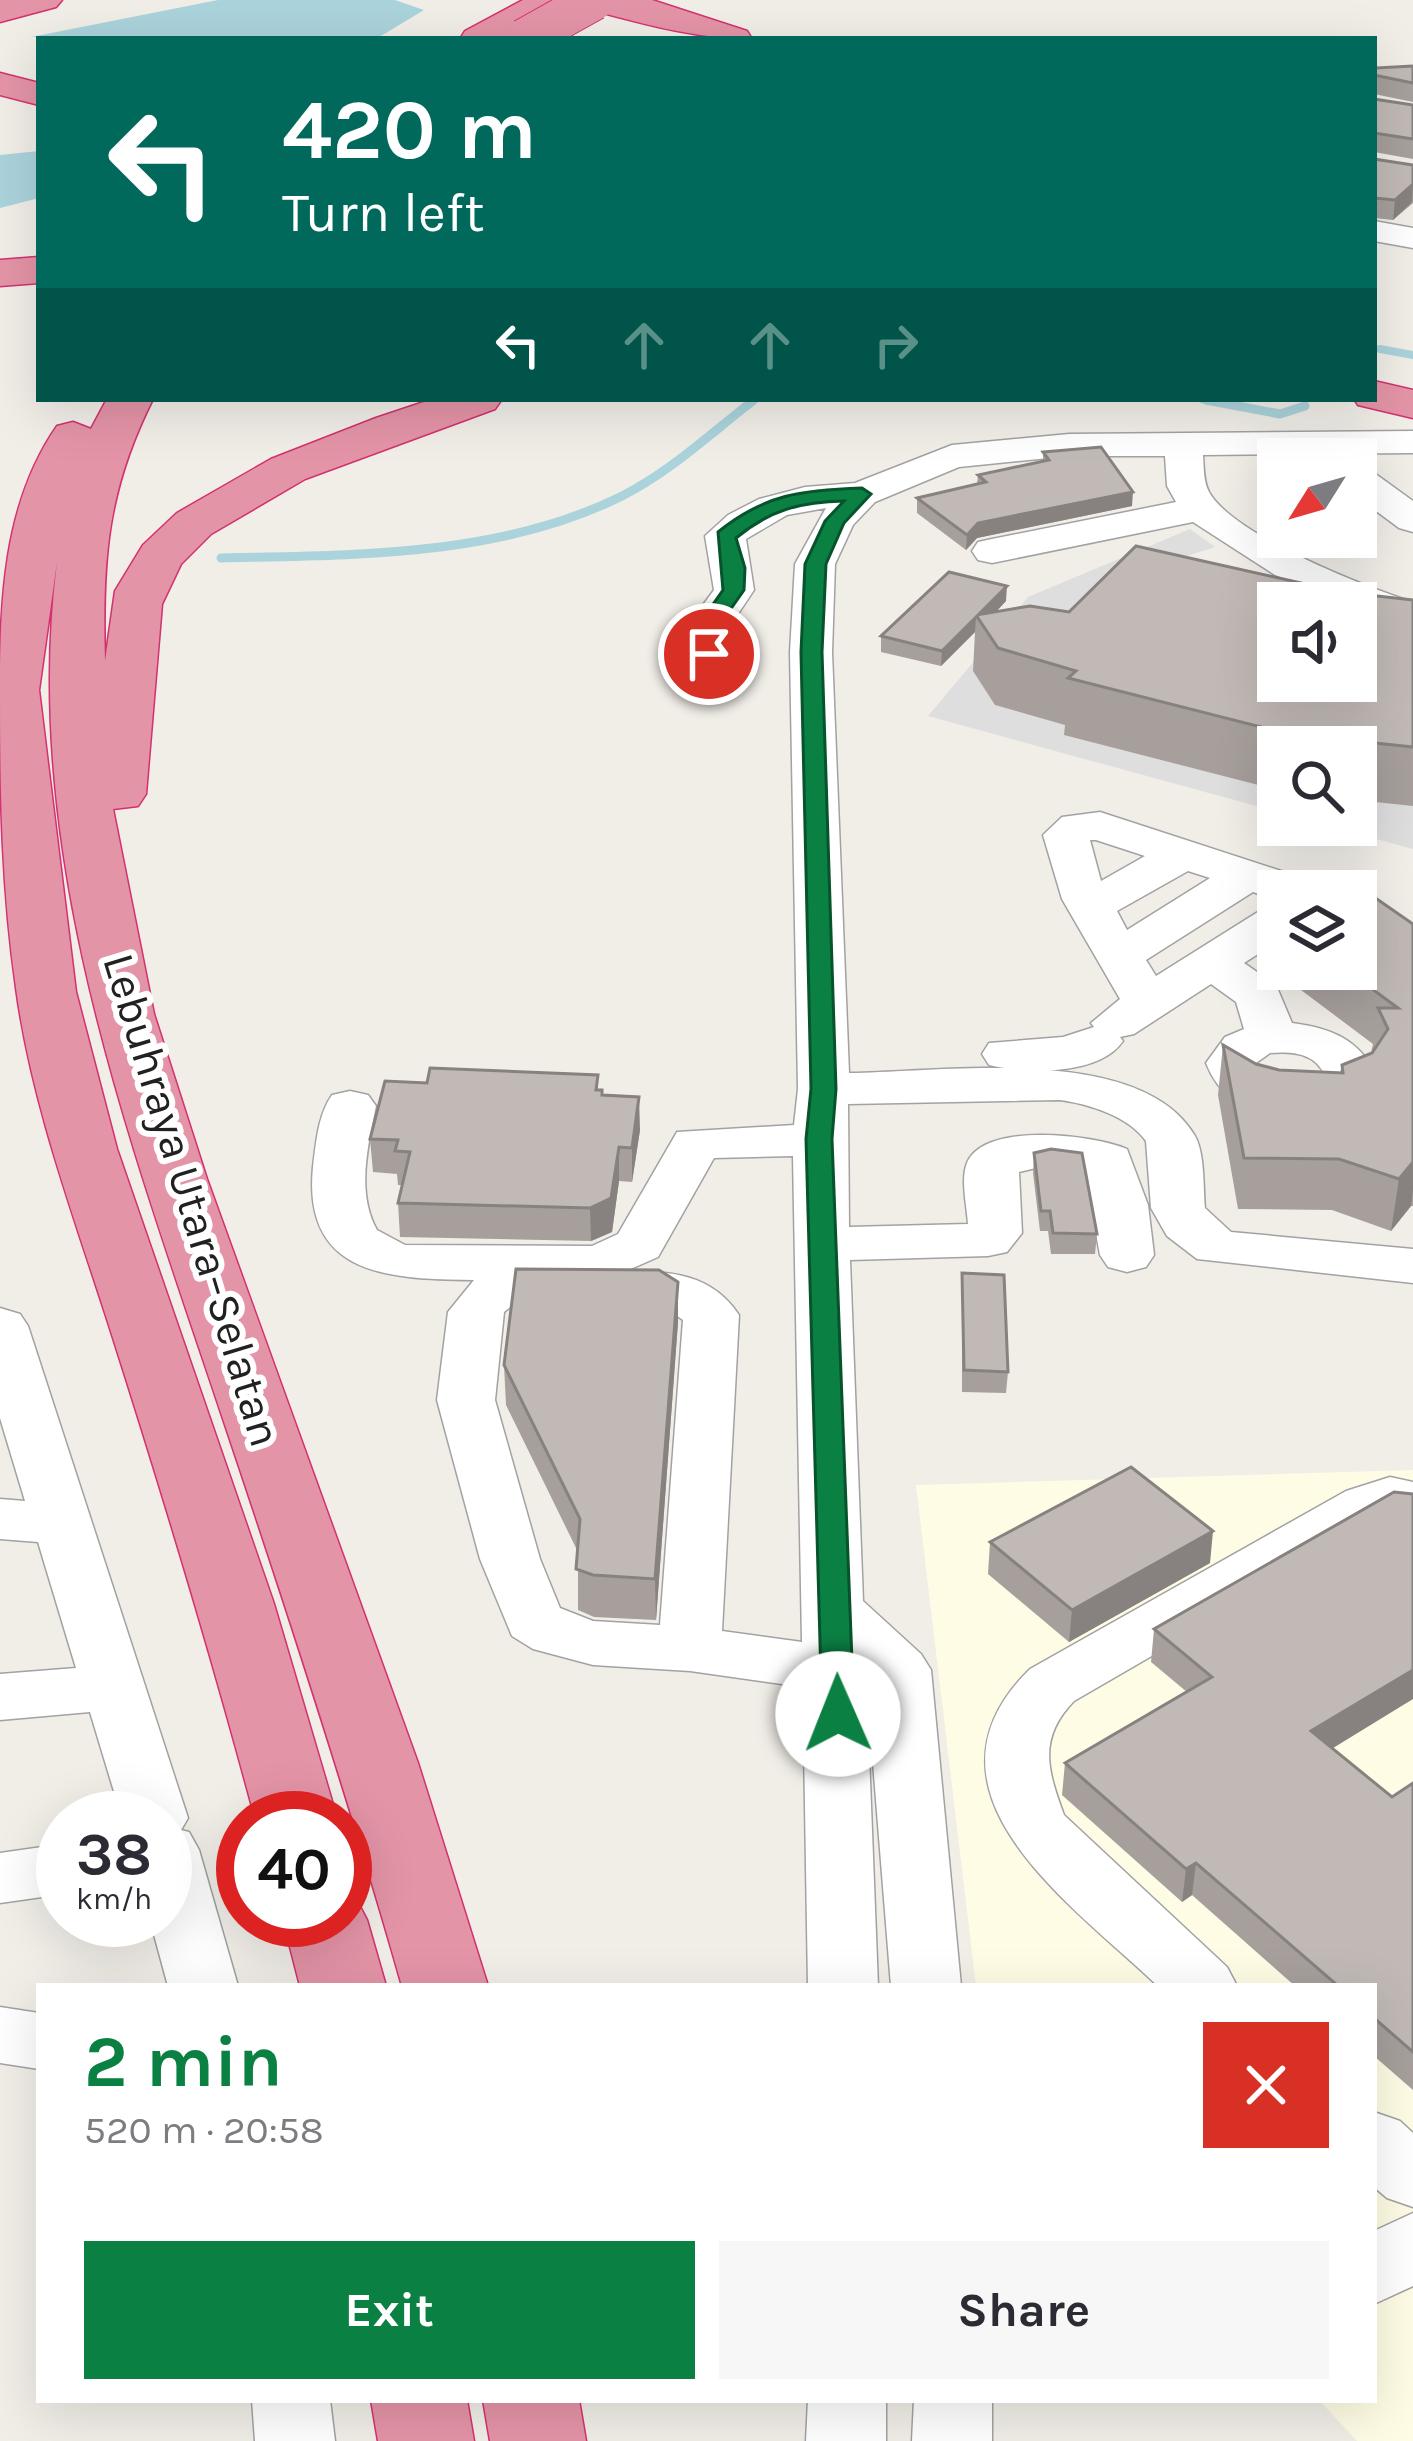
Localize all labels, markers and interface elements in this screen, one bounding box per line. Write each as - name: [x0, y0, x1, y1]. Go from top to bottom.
- text: 420 m: [282, 81, 537, 179]
- icon: left: [84, 84, 240, 240]
- text: Turn left: [282, 181, 485, 245]
- icon: left: [485, 312, 551, 378]
- icon: ahead: [611, 312, 677, 378]
- icon: ahead: [737, 312, 803, 378]
- icon: right: [863, 312, 929, 378]
- north arrow: [1257, 438, 1377, 558]
- map controls: [1257, 438, 1377, 990]
- button: sound: [1257, 582, 1377, 702]
- pin: [658, 603, 760, 705]
- icon: arrive: [676, 621, 742, 687]
- button: search: [1257, 726, 1377, 846]
- button: layers: [1257, 870, 1377, 990]
- street label: Lebuhraya Utara–Selatan: [91, 947, 292, 1453]
- position arrow: [775, 1651, 901, 1777]
- speed limit sign: 40: [216, 1791, 372, 1947]
- text: 38: [76, 1819, 152, 1889]
- text: km/h: [76, 1881, 152, 1917]
- text: 2 min: [84, 2020, 283, 2104]
- button: close: [1203, 2022, 1329, 2148]
- text: 520 m · 20:58: [84, 2107, 324, 2153]
- button: Exit: [84, 2241, 695, 2379]
- button: Share: [719, 2241, 1329, 2379]

